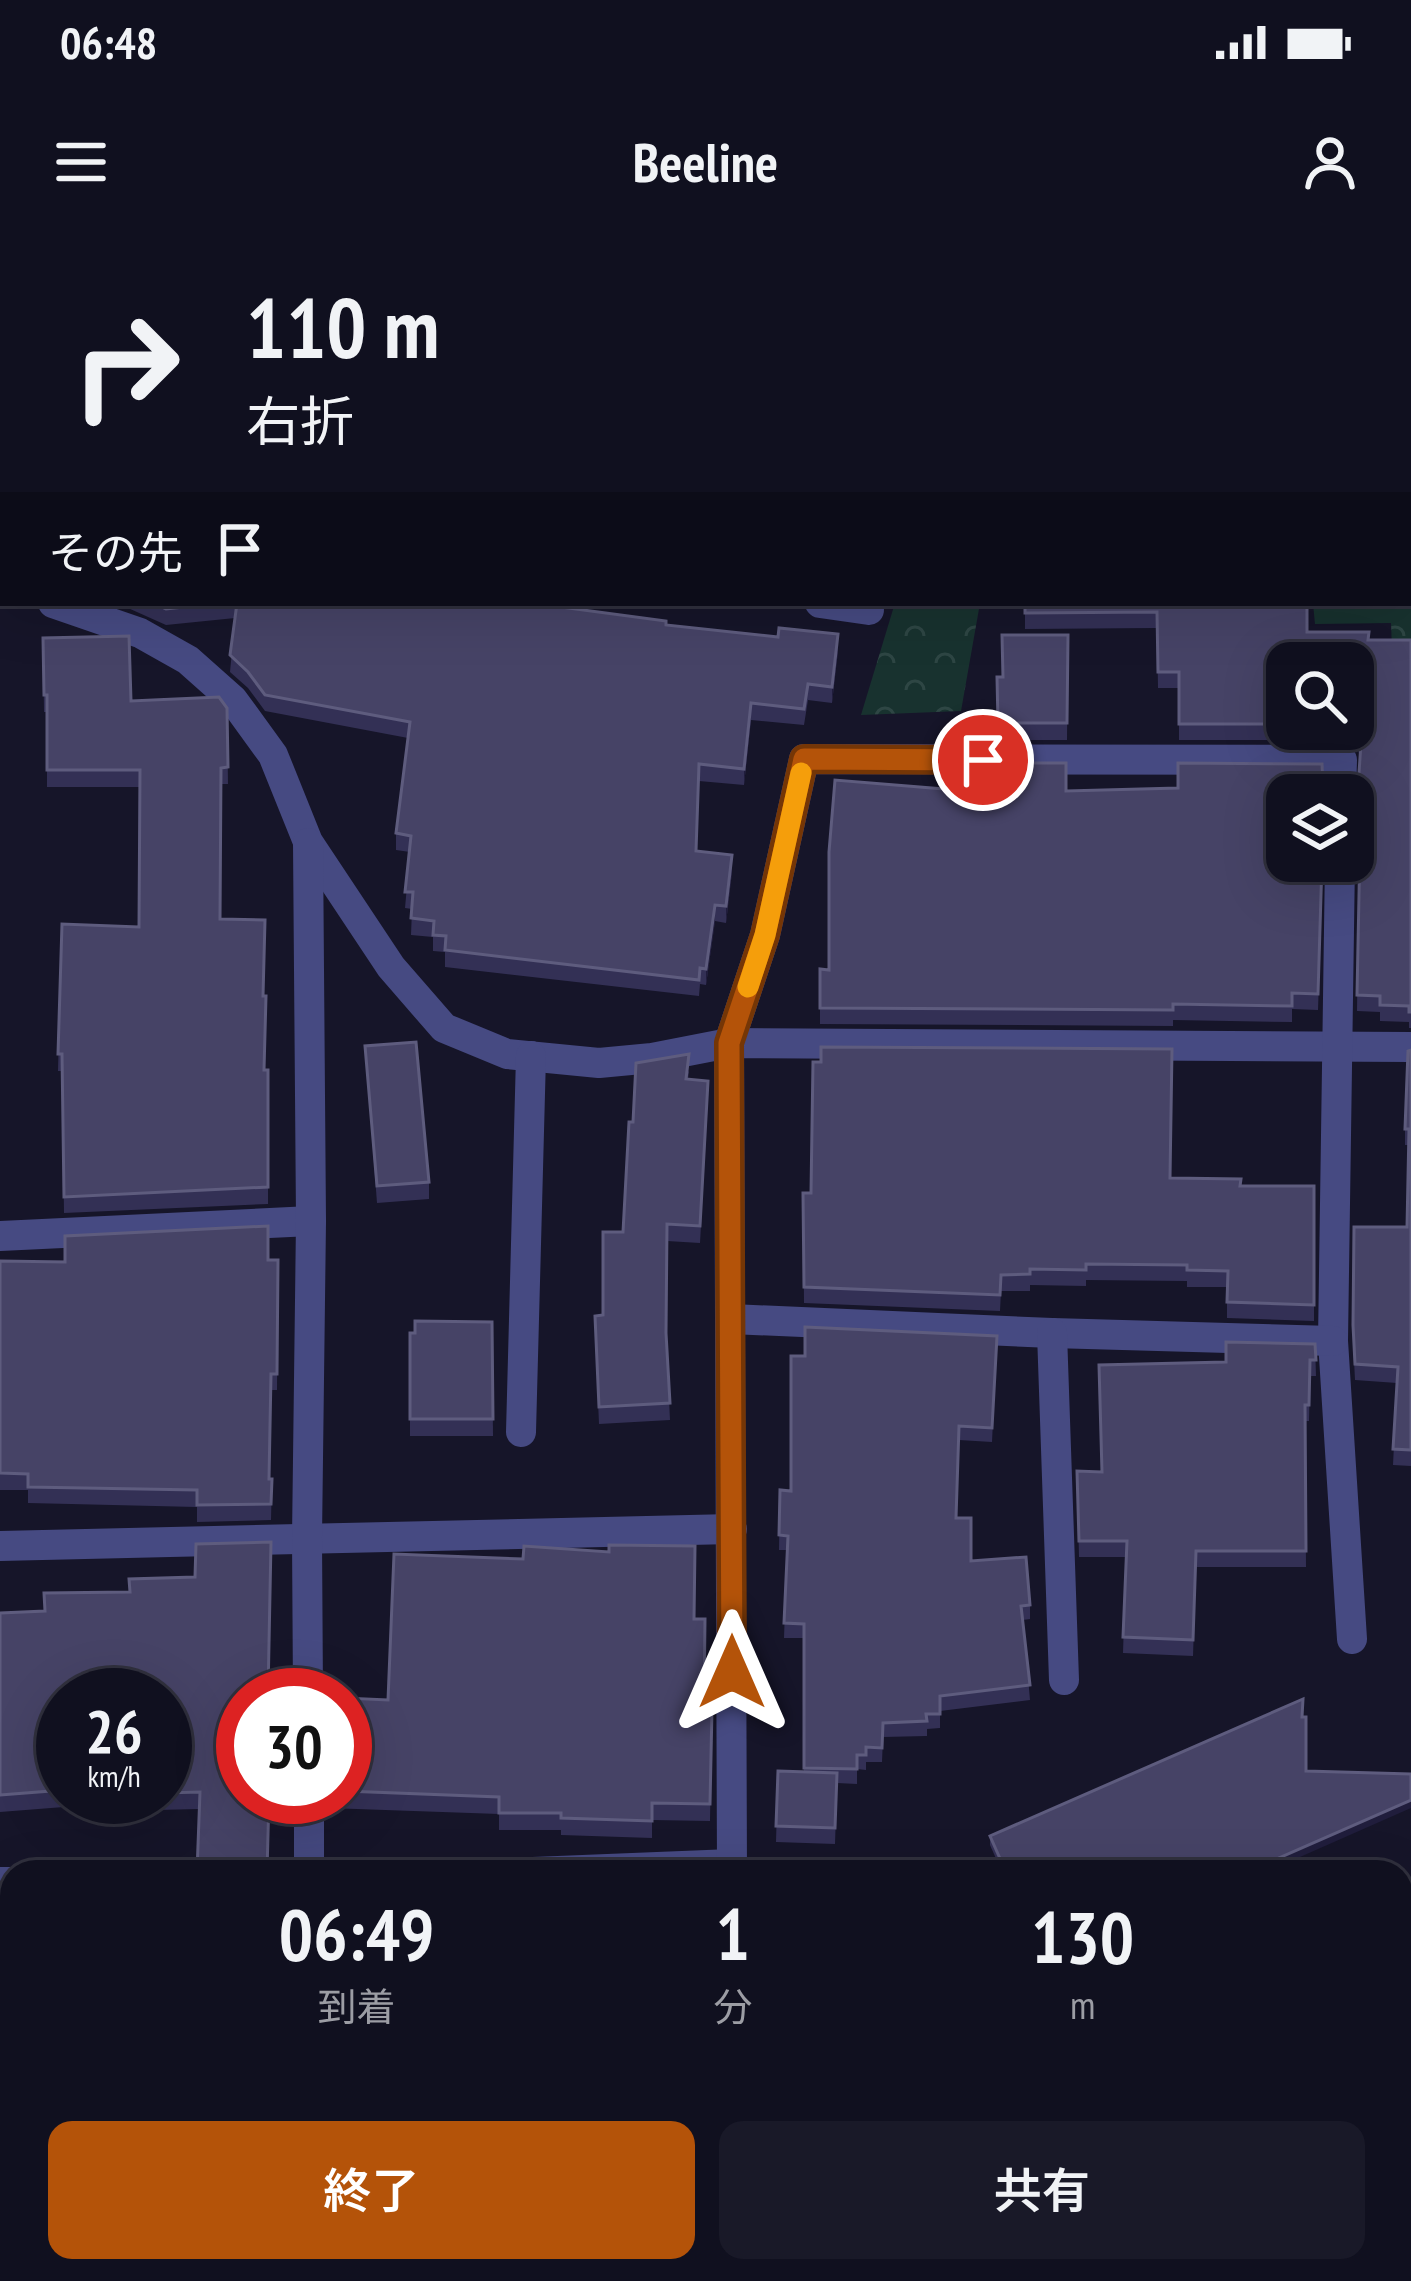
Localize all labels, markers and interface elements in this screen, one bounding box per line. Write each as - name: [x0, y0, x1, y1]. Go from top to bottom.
- text: 06:48: [60, 13, 157, 71]
- text: Beeline: [633, 127, 778, 197]
- icon: menu: [48, 129, 114, 195]
- icon: person: [1297, 129, 1363, 195]
- text: 110 m: [246, 272, 439, 381]
- icon: right: [48, 288, 204, 444]
- text: 右折: [246, 386, 354, 456]
- icon: arrive: [207, 516, 273, 582]
- text: その先: [48, 523, 183, 581]
- map controls: [1266, 642, 1374, 882]
- button: search: [1266, 642, 1374, 750]
- pin: [932, 709, 1034, 811]
- icon: arrive: [950, 727, 1016, 793]
- button: layers: [1266, 774, 1374, 882]
- position arrow: [669, 1609, 795, 1735]
- speed limit sign: 30: [216, 1668, 372, 1824]
- text: 26: [85, 1692, 143, 1770]
- text: km/h: [87, 1756, 141, 1795]
- text: 06:49: [279, 1887, 434, 1980]
- text: 1: [716, 1887, 750, 1980]
- text: 130: [1031, 1890, 1134, 1983]
- text: m: [1070, 1979, 1095, 2030]
- text: 到着: [318, 1981, 396, 2032]
- text: 分: [713, 1981, 752, 2032]
- button: 終了: [48, 2121, 695, 2259]
- button: 共有: [719, 2121, 1365, 2259]

